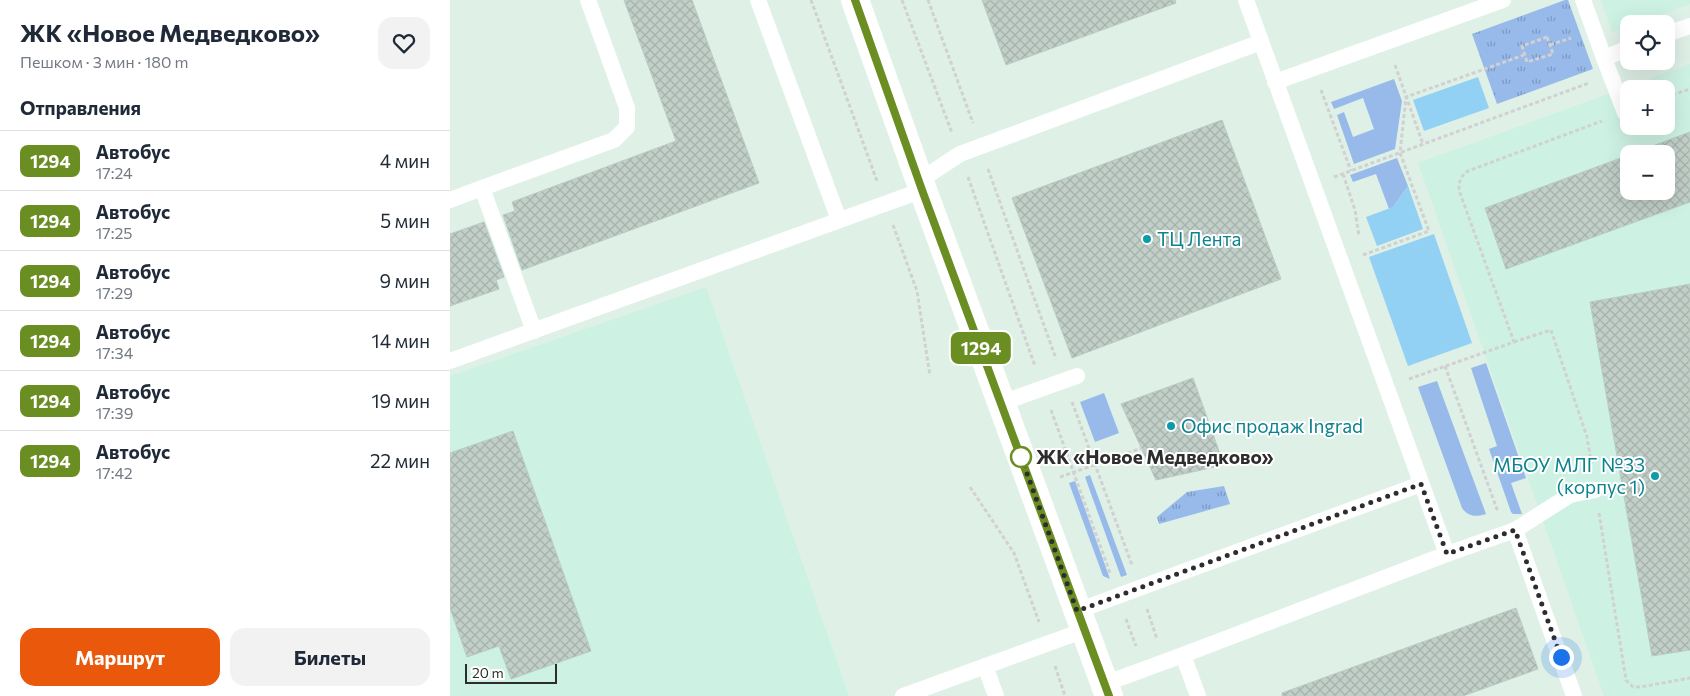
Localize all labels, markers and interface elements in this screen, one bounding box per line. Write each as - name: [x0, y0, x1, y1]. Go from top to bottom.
- map controls: [1620, 15, 1675, 200]
- button: locate: [1620, 15, 1675, 70]
- button: heart: [378, 17, 430, 69]
- text: ЖК «Новое Медведково»: [20, 18, 320, 47]
- text: Пешком · 3 мин · 180 m: [20, 52, 188, 71]
- button: +: [1620, 80, 1675, 135]
- text: Отправления: [20, 96, 141, 119]
- text: Автобус: [95, 140, 170, 163]
- button: −: [1620, 145, 1675, 200]
- text: 4 мин: [380, 149, 430, 172]
- text: 1294: [30, 150, 70, 172]
- text: 17:24: [95, 163, 133, 182]
- text: Автобус: [95, 200, 170, 223]
- text: 5 мин: [380, 209, 430, 232]
- text: 1294: [30, 210, 70, 232]
- text: 17:25: [95, 223, 133, 242]
- place label: ТЦ Лента: [1157, 227, 1241, 250]
- marker: ТЦ Лента: [1141, 233, 1153, 245]
- text: Автобус: [95, 260, 170, 283]
- text: 9 мин: [380, 269, 430, 292]
- text: 1294: [30, 270, 70, 292]
- text: 17:29: [95, 283, 133, 302]
- text: Автобус: [95, 320, 170, 343]
- text: 14 мин: [372, 329, 430, 352]
- text: 1294: [30, 330, 70, 352]
- line badge: 1294: [946, 332, 1016, 364]
- text: 1294: [961, 337, 1001, 359]
- text: 17:34: [95, 343, 133, 362]
- text: Автобус: [95, 380, 170, 403]
- text: 19 мин: [371, 389, 430, 412]
- text: 1294: [30, 390, 70, 412]
- text: 17:39: [95, 403, 133, 422]
- place label: Офис продаж Ingrad: [1181, 414, 1363, 437]
- marker: Офис продаж Ingrad: [1165, 420, 1177, 432]
- text: Автобус: [95, 440, 170, 463]
- place label: ЖК «Новое Медведково»: [1036, 445, 1274, 468]
- marker: ЖК «Новое Медведково»: [1010, 446, 1032, 468]
- text: 22 мин: [370, 449, 430, 472]
- text: 1294: [30, 450, 70, 472]
- place label: МБОУ МЛГ №33 (корпус 1): [1493, 453, 1645, 498]
- text: 17:42: [95, 463, 133, 482]
- marker: МБОУ МЛГ №33 (корпус 1): [1649, 470, 1661, 482]
- button: Маршрут: [20, 628, 220, 686]
- button: Билеты: [230, 628, 430, 686]
- your location: [1549, 645, 1574, 670]
- scale bar: [465, 661, 558, 684]
- text: 20 m: [472, 664, 504, 681]

